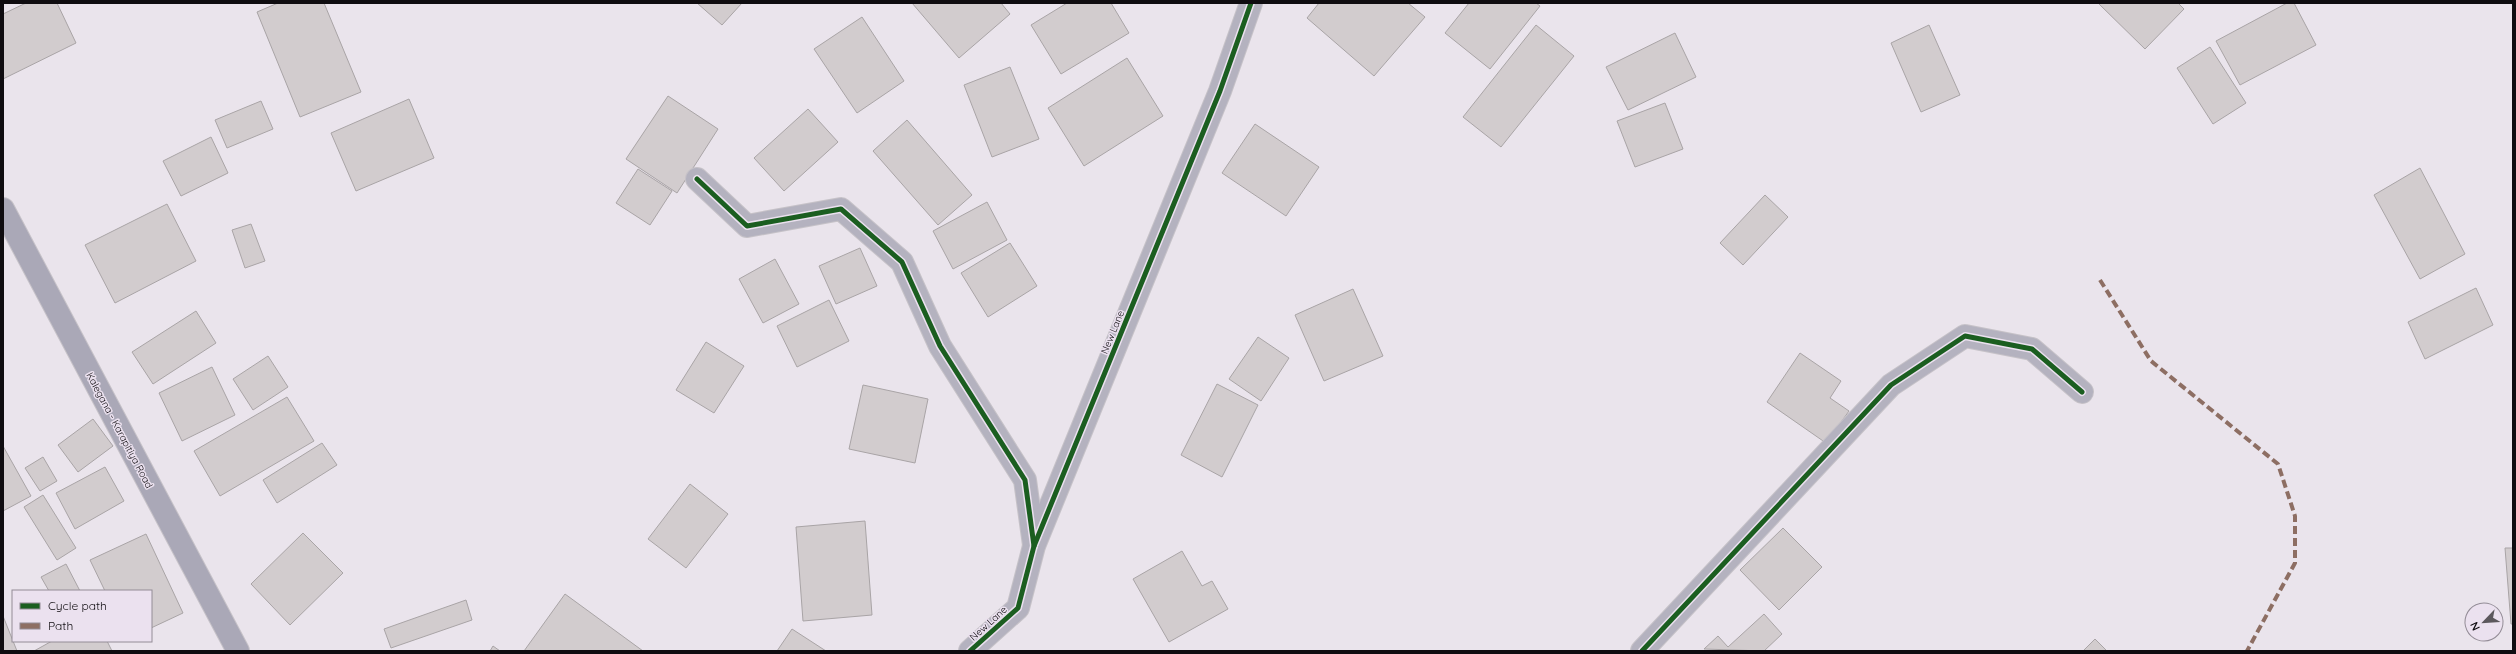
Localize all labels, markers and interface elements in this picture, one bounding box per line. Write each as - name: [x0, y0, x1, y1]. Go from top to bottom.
- street label: New Lane: [1098, 308, 1127, 356]
- street label: Kalegana - Karapitiya Road: [83, 370, 156, 491]
- legend: [12, 590, 152, 642]
- text: Cycle path: [48, 598, 107, 613]
- north arrow: [2464, 602, 2504, 642]
- street label: New Lane: [967, 603, 1010, 644]
- text: Path: [48, 618, 73, 633]
- text: N: [2467, 620, 2483, 633]

